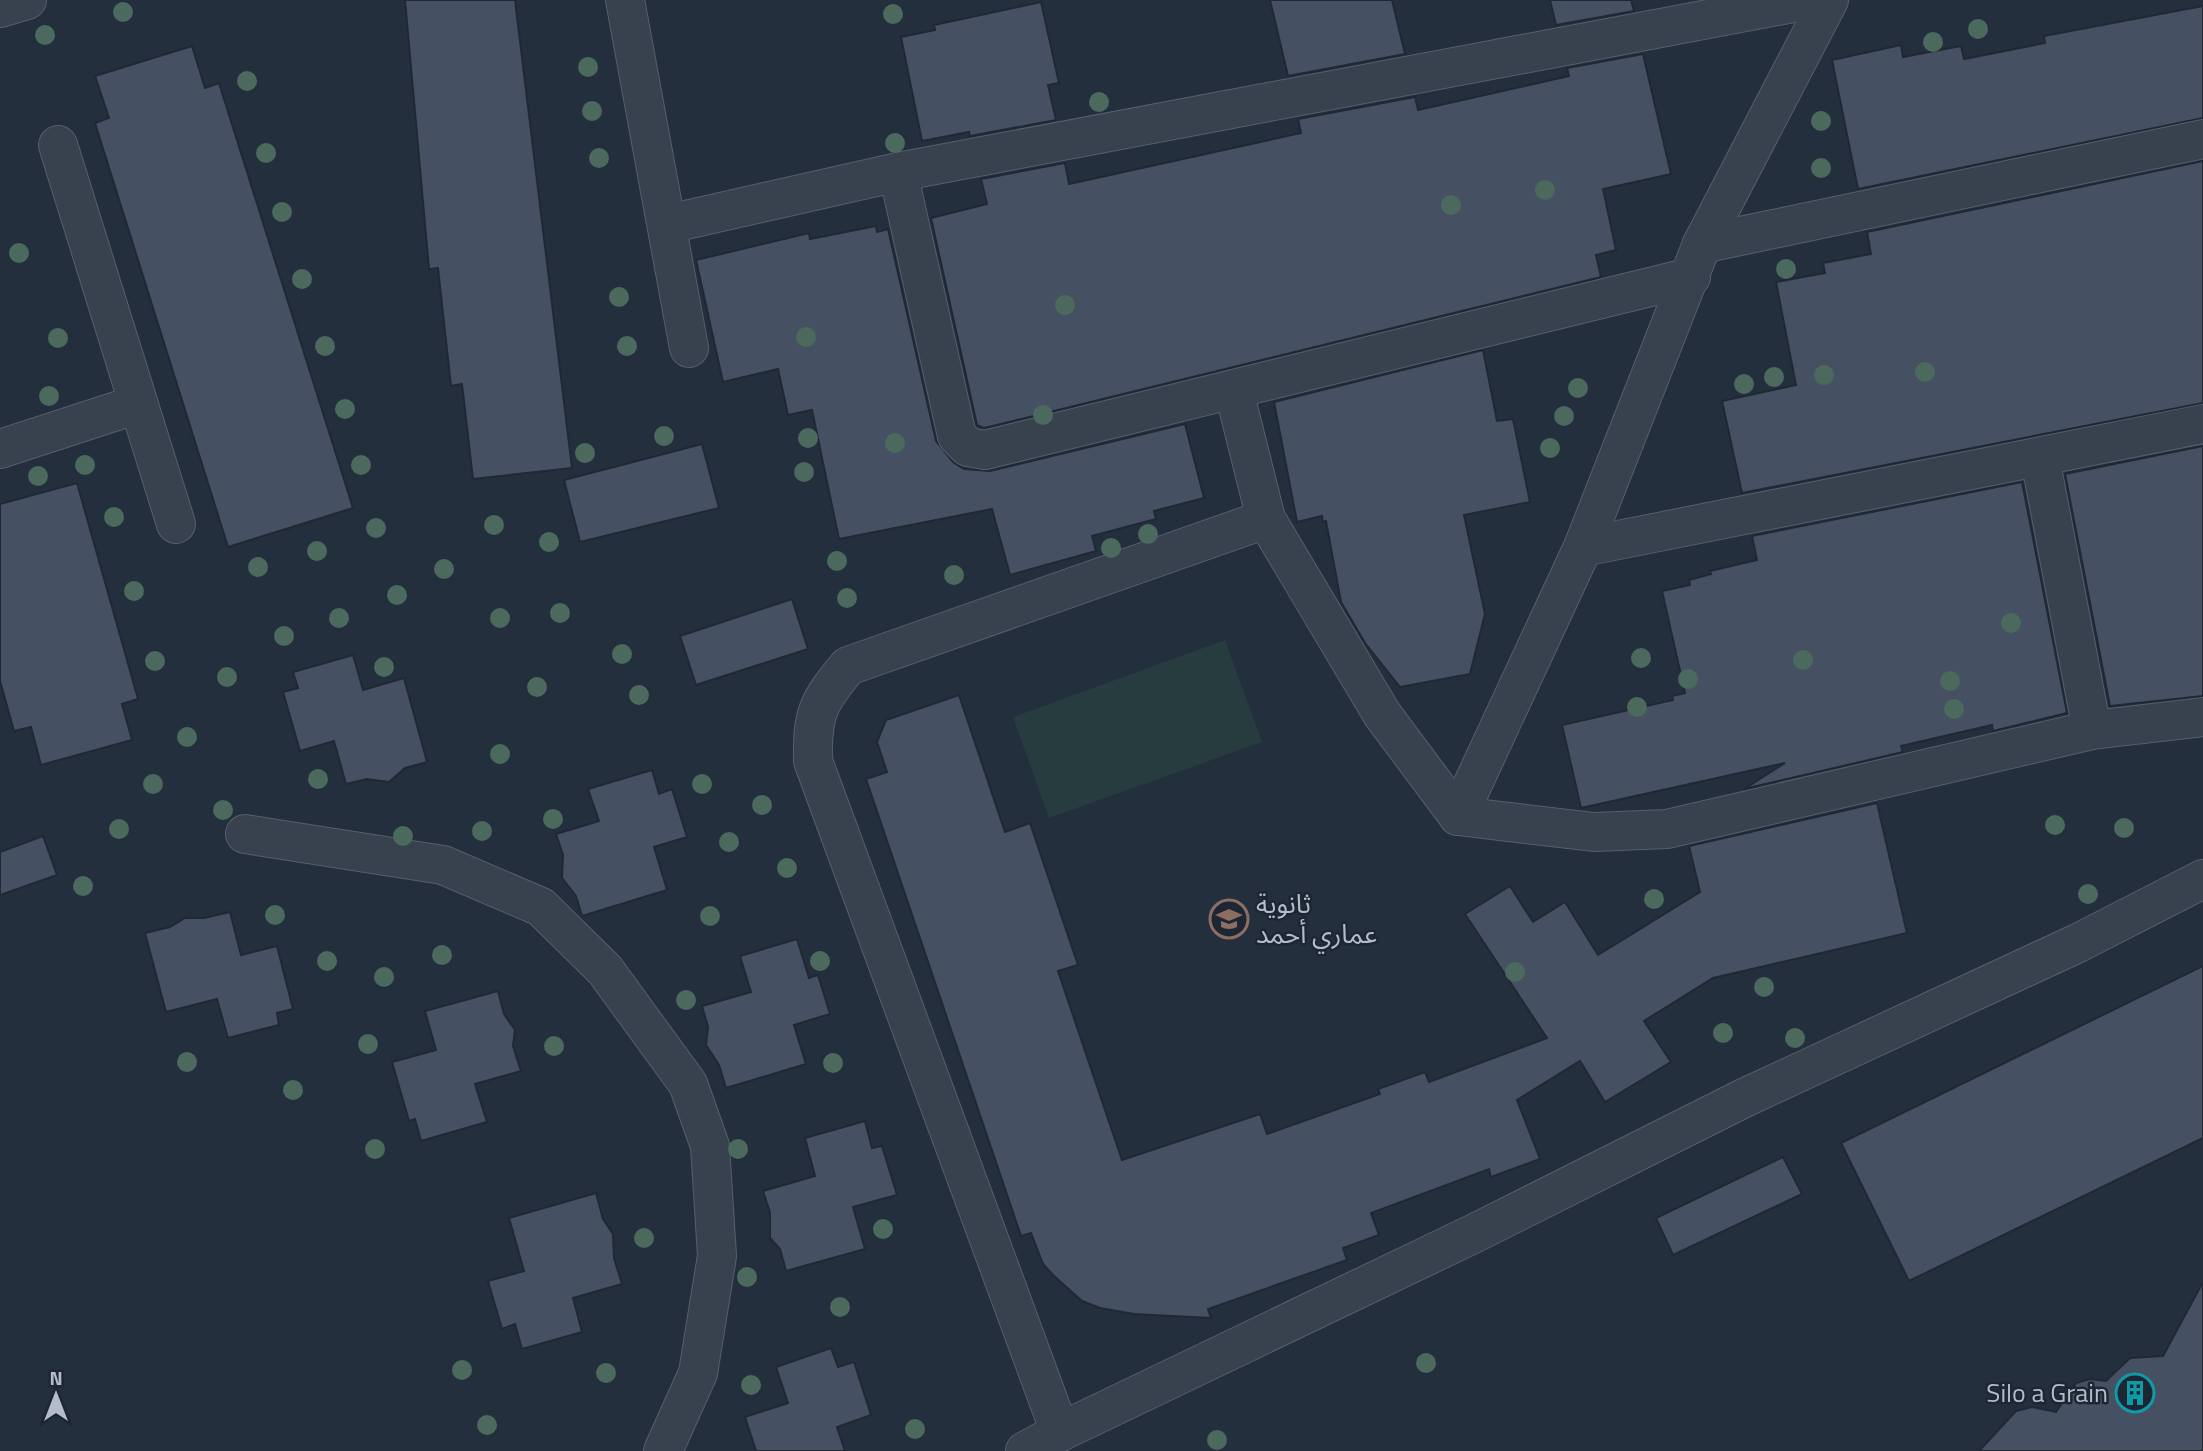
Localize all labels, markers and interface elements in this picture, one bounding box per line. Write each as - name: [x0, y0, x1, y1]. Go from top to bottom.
- place label: ثانوية عماري أحمد: [1256, 884, 1377, 954]
- school or university icon: ثانوية عماري أحمد: [1208, 898, 1250, 940]
- north arrow: [21, 1360, 91, 1430]
- text: N: [49, 1363, 63, 1392]
- building icon: Silo a Grain: [2114, 1372, 2156, 1414]
- place label: Silo a Grain: [1986, 1373, 2108, 1412]

